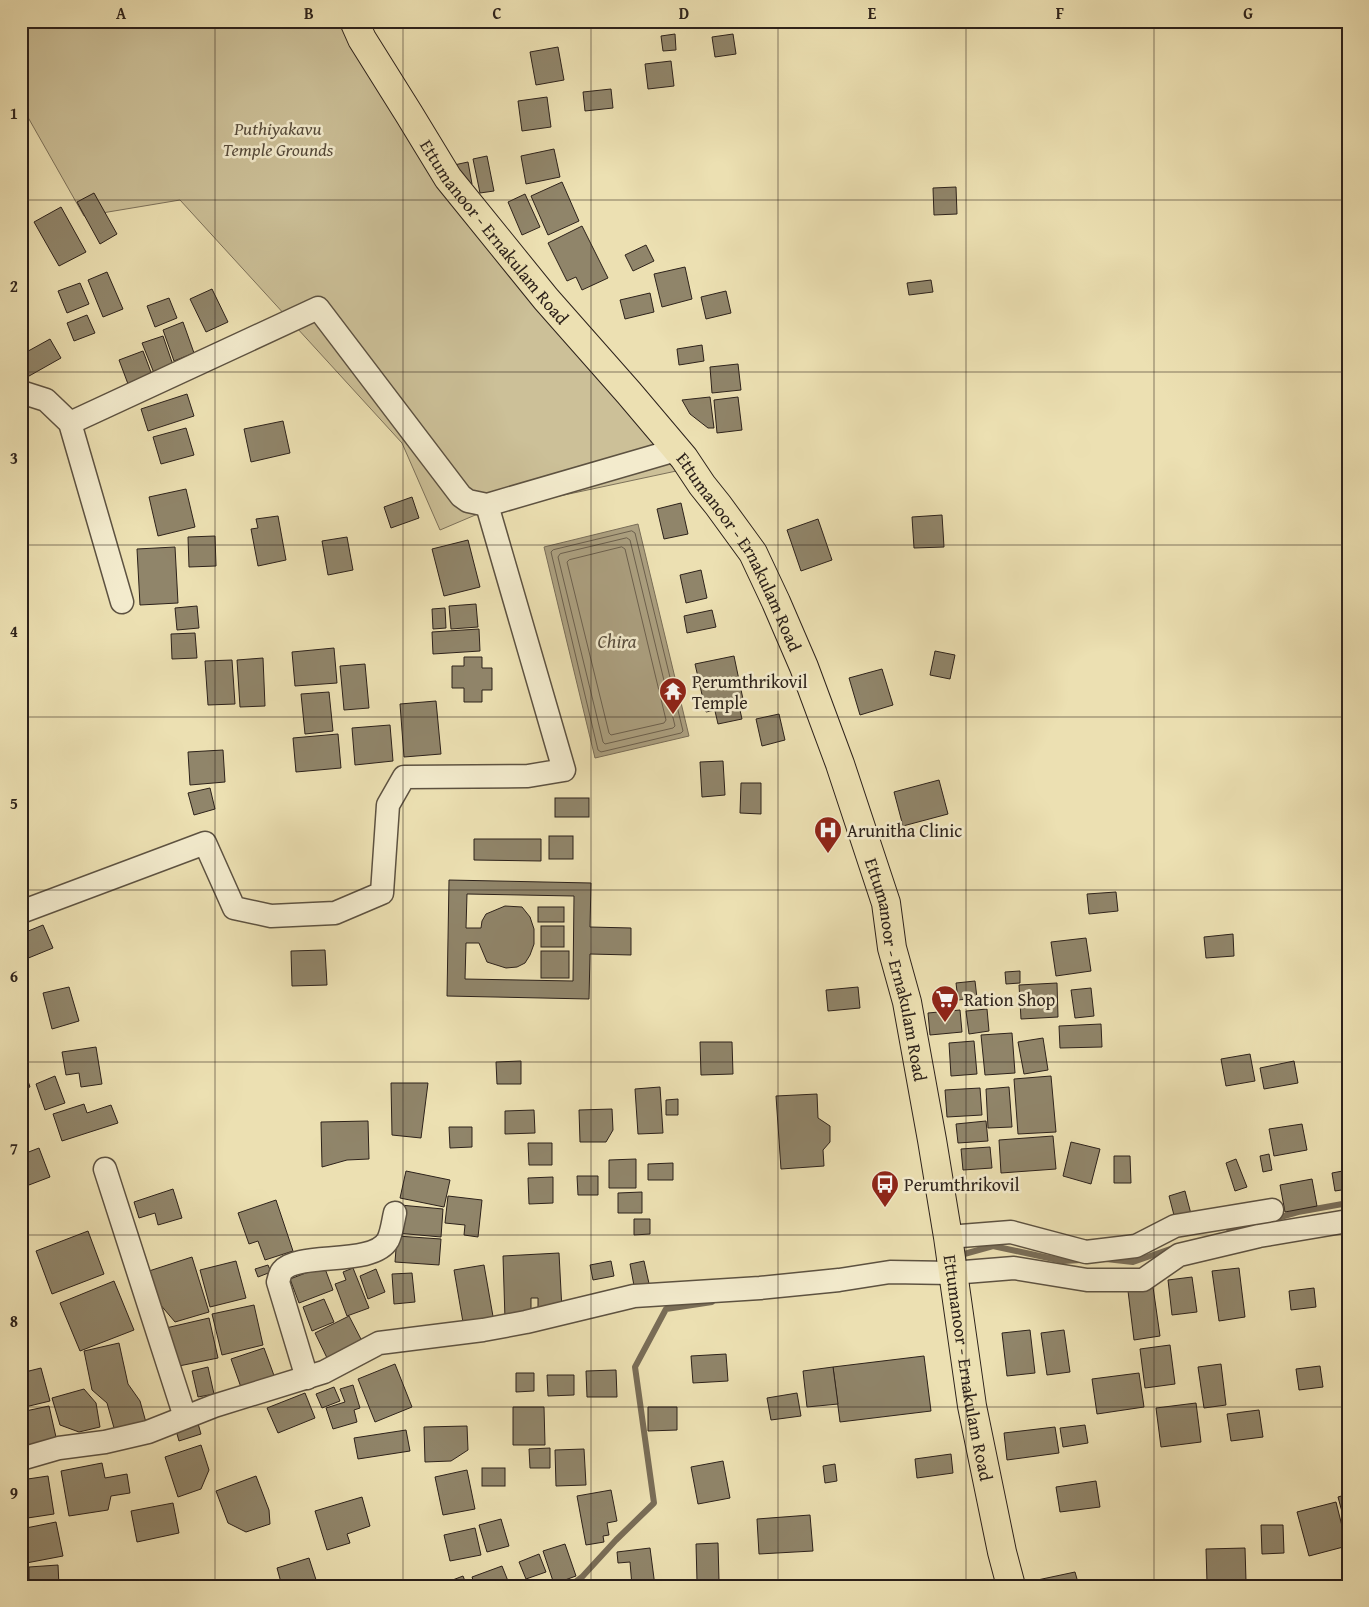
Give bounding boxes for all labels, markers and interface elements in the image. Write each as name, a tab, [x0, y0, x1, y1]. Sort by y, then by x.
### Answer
text: A	[116, 1, 127, 25]
text: B	[304, 1, 314, 25]
text: C	[492, 1, 502, 25]
text: D	[679, 1, 689, 25]
text: E	[868, 1, 877, 25]
text: F	[1056, 1, 1064, 25]
text: G	[1243, 1, 1253, 25]
text: 1	[10, 101, 18, 125]
park label: Puthiyakavu Temple Grounds	[223, 115, 334, 163]
street label: Ettumanoor - Ernakulam Road	[414, 134, 576, 330]
text: 2	[10, 274, 18, 298]
text: 3	[10, 446, 18, 470]
street label: Ettumanoor - Ernakulam Road	[671, 446, 809, 656]
text: 4	[10, 619, 18, 643]
water label: Chira	[597, 627, 637, 655]
place label: Perumthrikovil Temple	[692, 668, 808, 716]
temple icon: Perumthrikovil Temple	[658, 676, 688, 715]
text: 5	[10, 791, 18, 815]
hospital icon: Arunitha Clinic	[813, 815, 843, 854]
place label: Arunitha Clinic	[847, 817, 962, 844]
street label: Ettumanoor - Ernakulam Road	[858, 854, 935, 1084]
text: 6	[10, 964, 18, 988]
supermarket icon: Ration Shop	[930, 984, 960, 1023]
place label: Ration Shop	[964, 986, 1056, 1013]
text: 7	[10, 1136, 18, 1160]
bus stop icon: Perumthrikovil	[870, 1169, 900, 1208]
place label: Perumthrikovil	[904, 1171, 1020, 1198]
street label: Ettumanoor - Ernakulam Road	[937, 1253, 1001, 1484]
text: 8	[10, 1309, 18, 1333]
text: 9	[10, 1481, 18, 1505]

